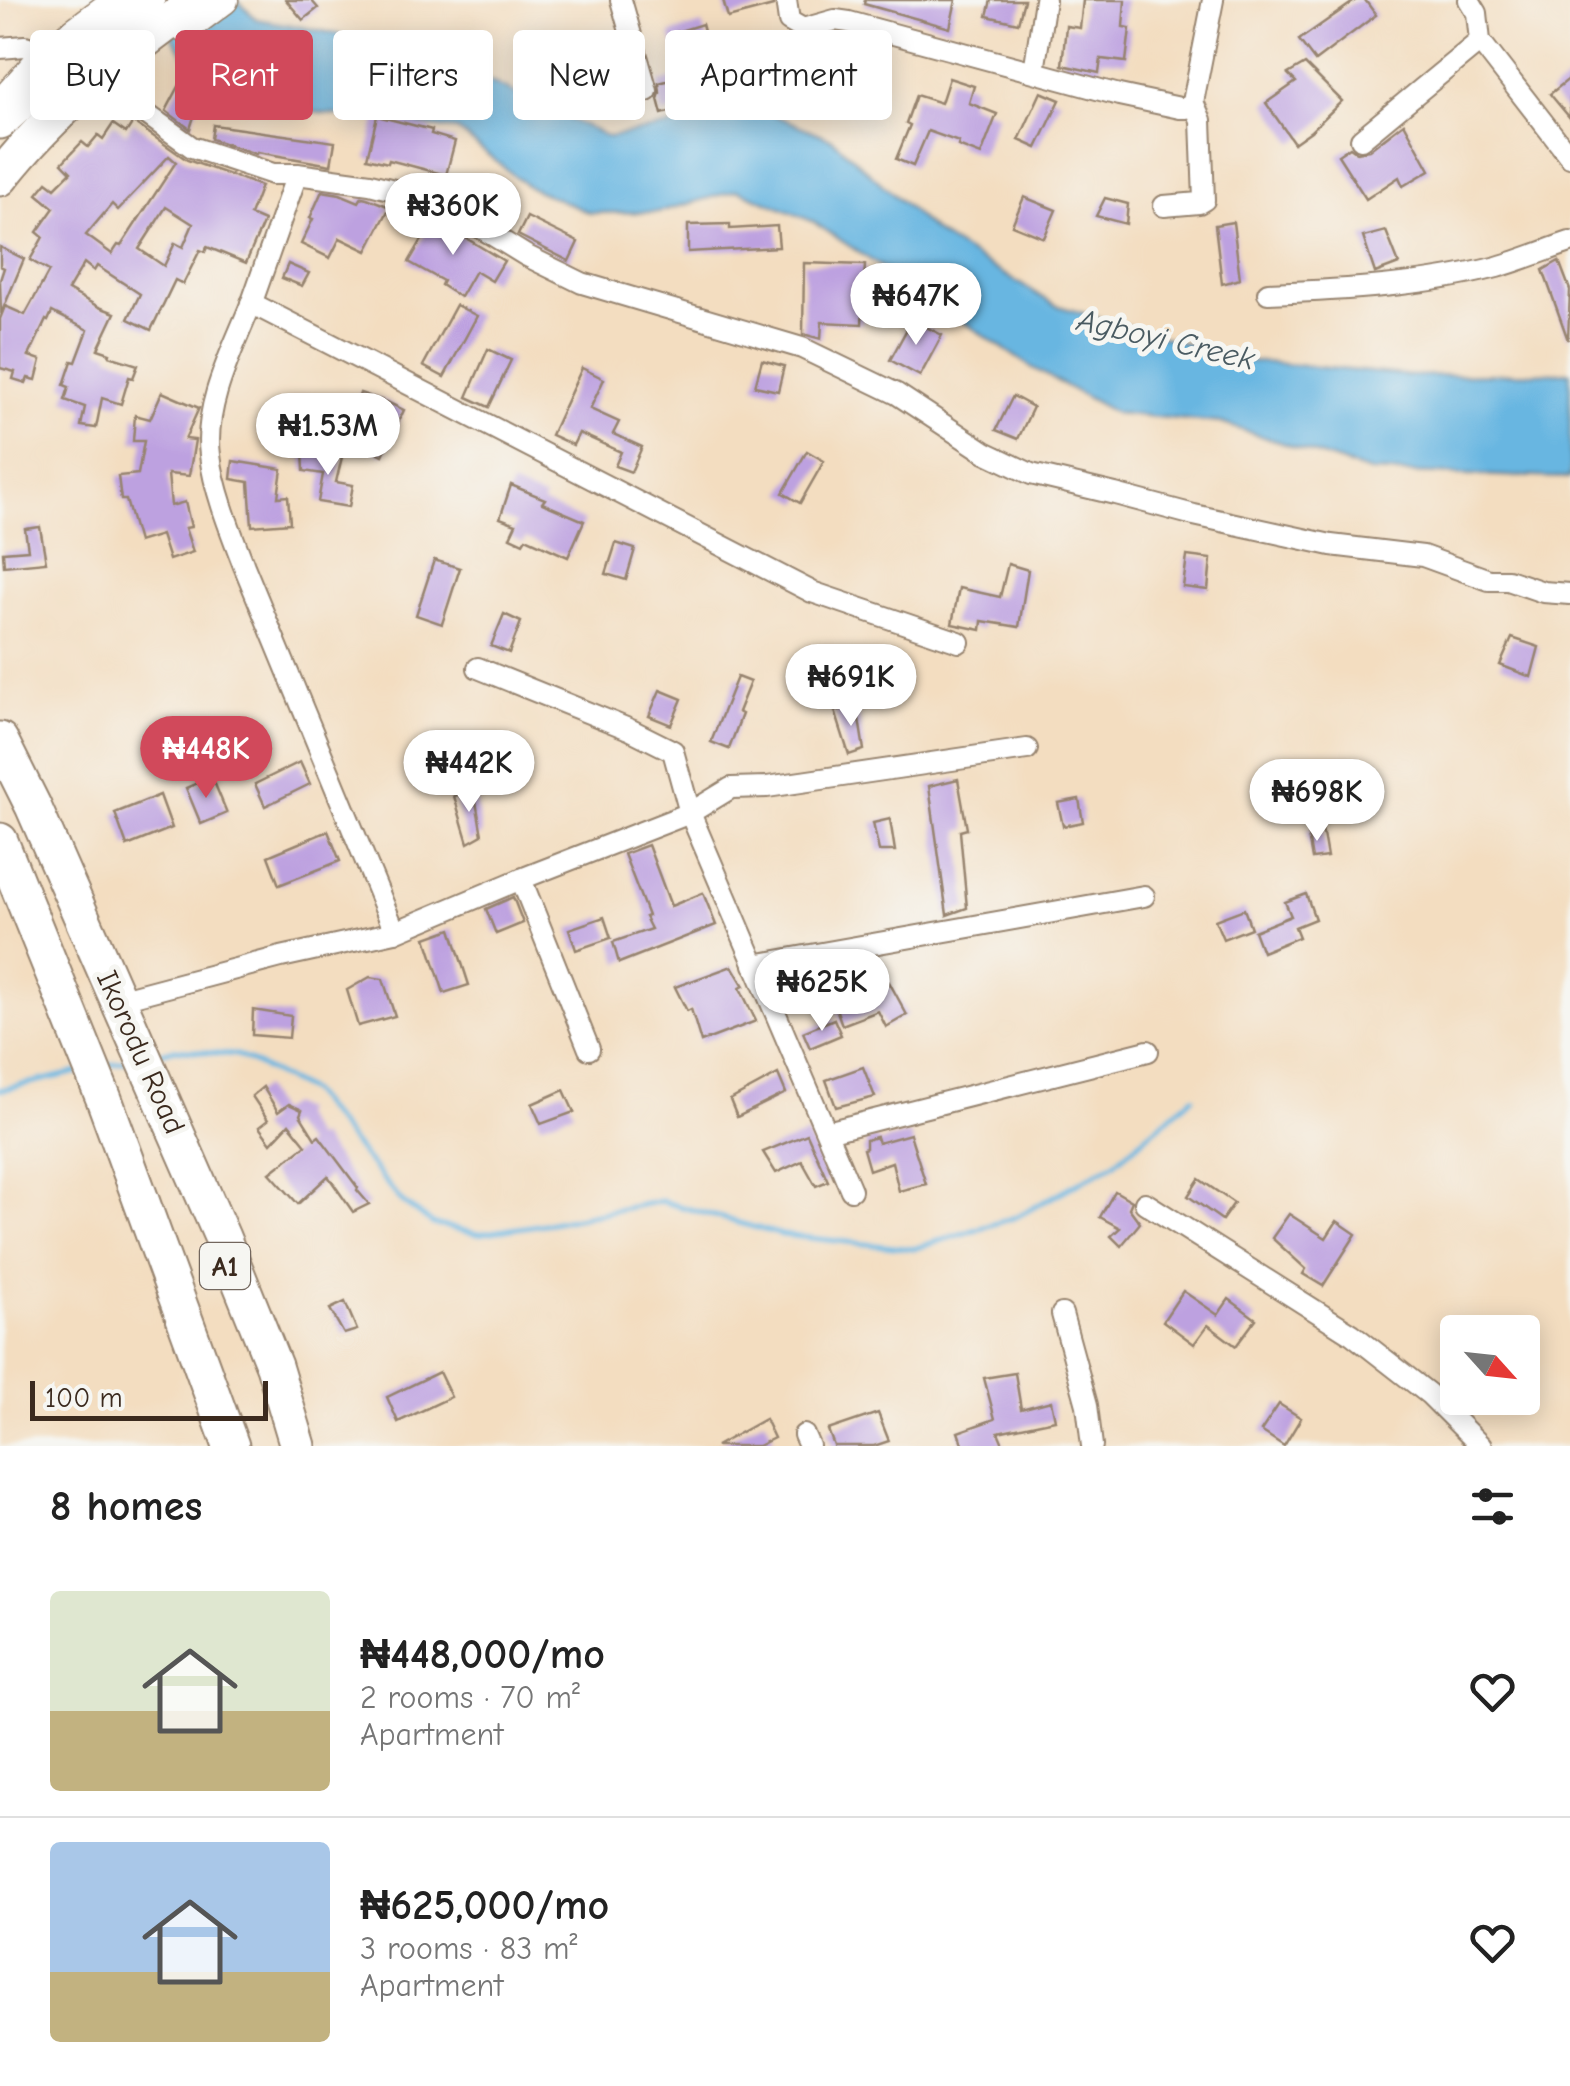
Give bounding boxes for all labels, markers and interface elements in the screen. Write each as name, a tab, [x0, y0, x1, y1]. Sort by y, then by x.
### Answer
chip: Buy	[30, 30, 155, 120]
chip: Rent	[175, 30, 313, 120]
chip: Filters	[333, 30, 493, 120]
chip: New	[513, 30, 645, 120]
chip: Apartment	[665, 30, 892, 120]
pin: ₦360K	[383, 173, 523, 258]
text: ₦360K	[407, 187, 499, 224]
pin: ₦647K	[846, 263, 986, 348]
text: ₦647K	[872, 277, 960, 314]
water label: Agboyi Creek	[1073, 301, 1259, 378]
pin: ₦1.53M	[247, 393, 409, 478]
text: ₦1.53M	[278, 407, 378, 444]
pin: ₦691K	[781, 644, 921, 729]
text: ₦691K	[807, 658, 895, 695]
pin: ₦448K	[136, 716, 276, 801]
text: ₦448K	[162, 730, 250, 767]
pin: ₦442K	[399, 730, 539, 815]
text: ₦442K	[425, 744, 513, 781]
pin: ₦698K	[1247, 759, 1387, 844]
text: ₦698K	[1272, 773, 1362, 810]
pin: ₦625K	[752, 949, 892, 1034]
text: ₦625K	[777, 963, 867, 1000]
street label: Ikorodu Road	[89, 965, 192, 1139]
road number: A1	[200, 1243, 250, 1289]
north arrow	[1440, 1315, 1540, 1415]
map controls	[1440, 1315, 1540, 1415]
scale bar	[30, 1376, 268, 1420]
text: 100 m	[45, 1382, 123, 1414]
icon: filters	[1465, 1479, 1520, 1534]
text: 8 homes	[50, 1482, 202, 1531]
text: ₦448,000/mo	[360, 1630, 605, 1679]
icon: home	[130, 1631, 250, 1751]
icon: heart	[1465, 1664, 1520, 1719]
text: 2 rooms · 70 m²	[360, 1679, 580, 1716]
text: Apartment	[360, 1716, 503, 1753]
text: ₦625,000/mo	[360, 1881, 609, 1930]
icon: home	[130, 1882, 250, 2002]
icon: heart	[1465, 1915, 1520, 1970]
text: 3 rooms · 83 m²	[360, 1930, 577, 1967]
text: Apartment	[360, 1967, 503, 2004]

